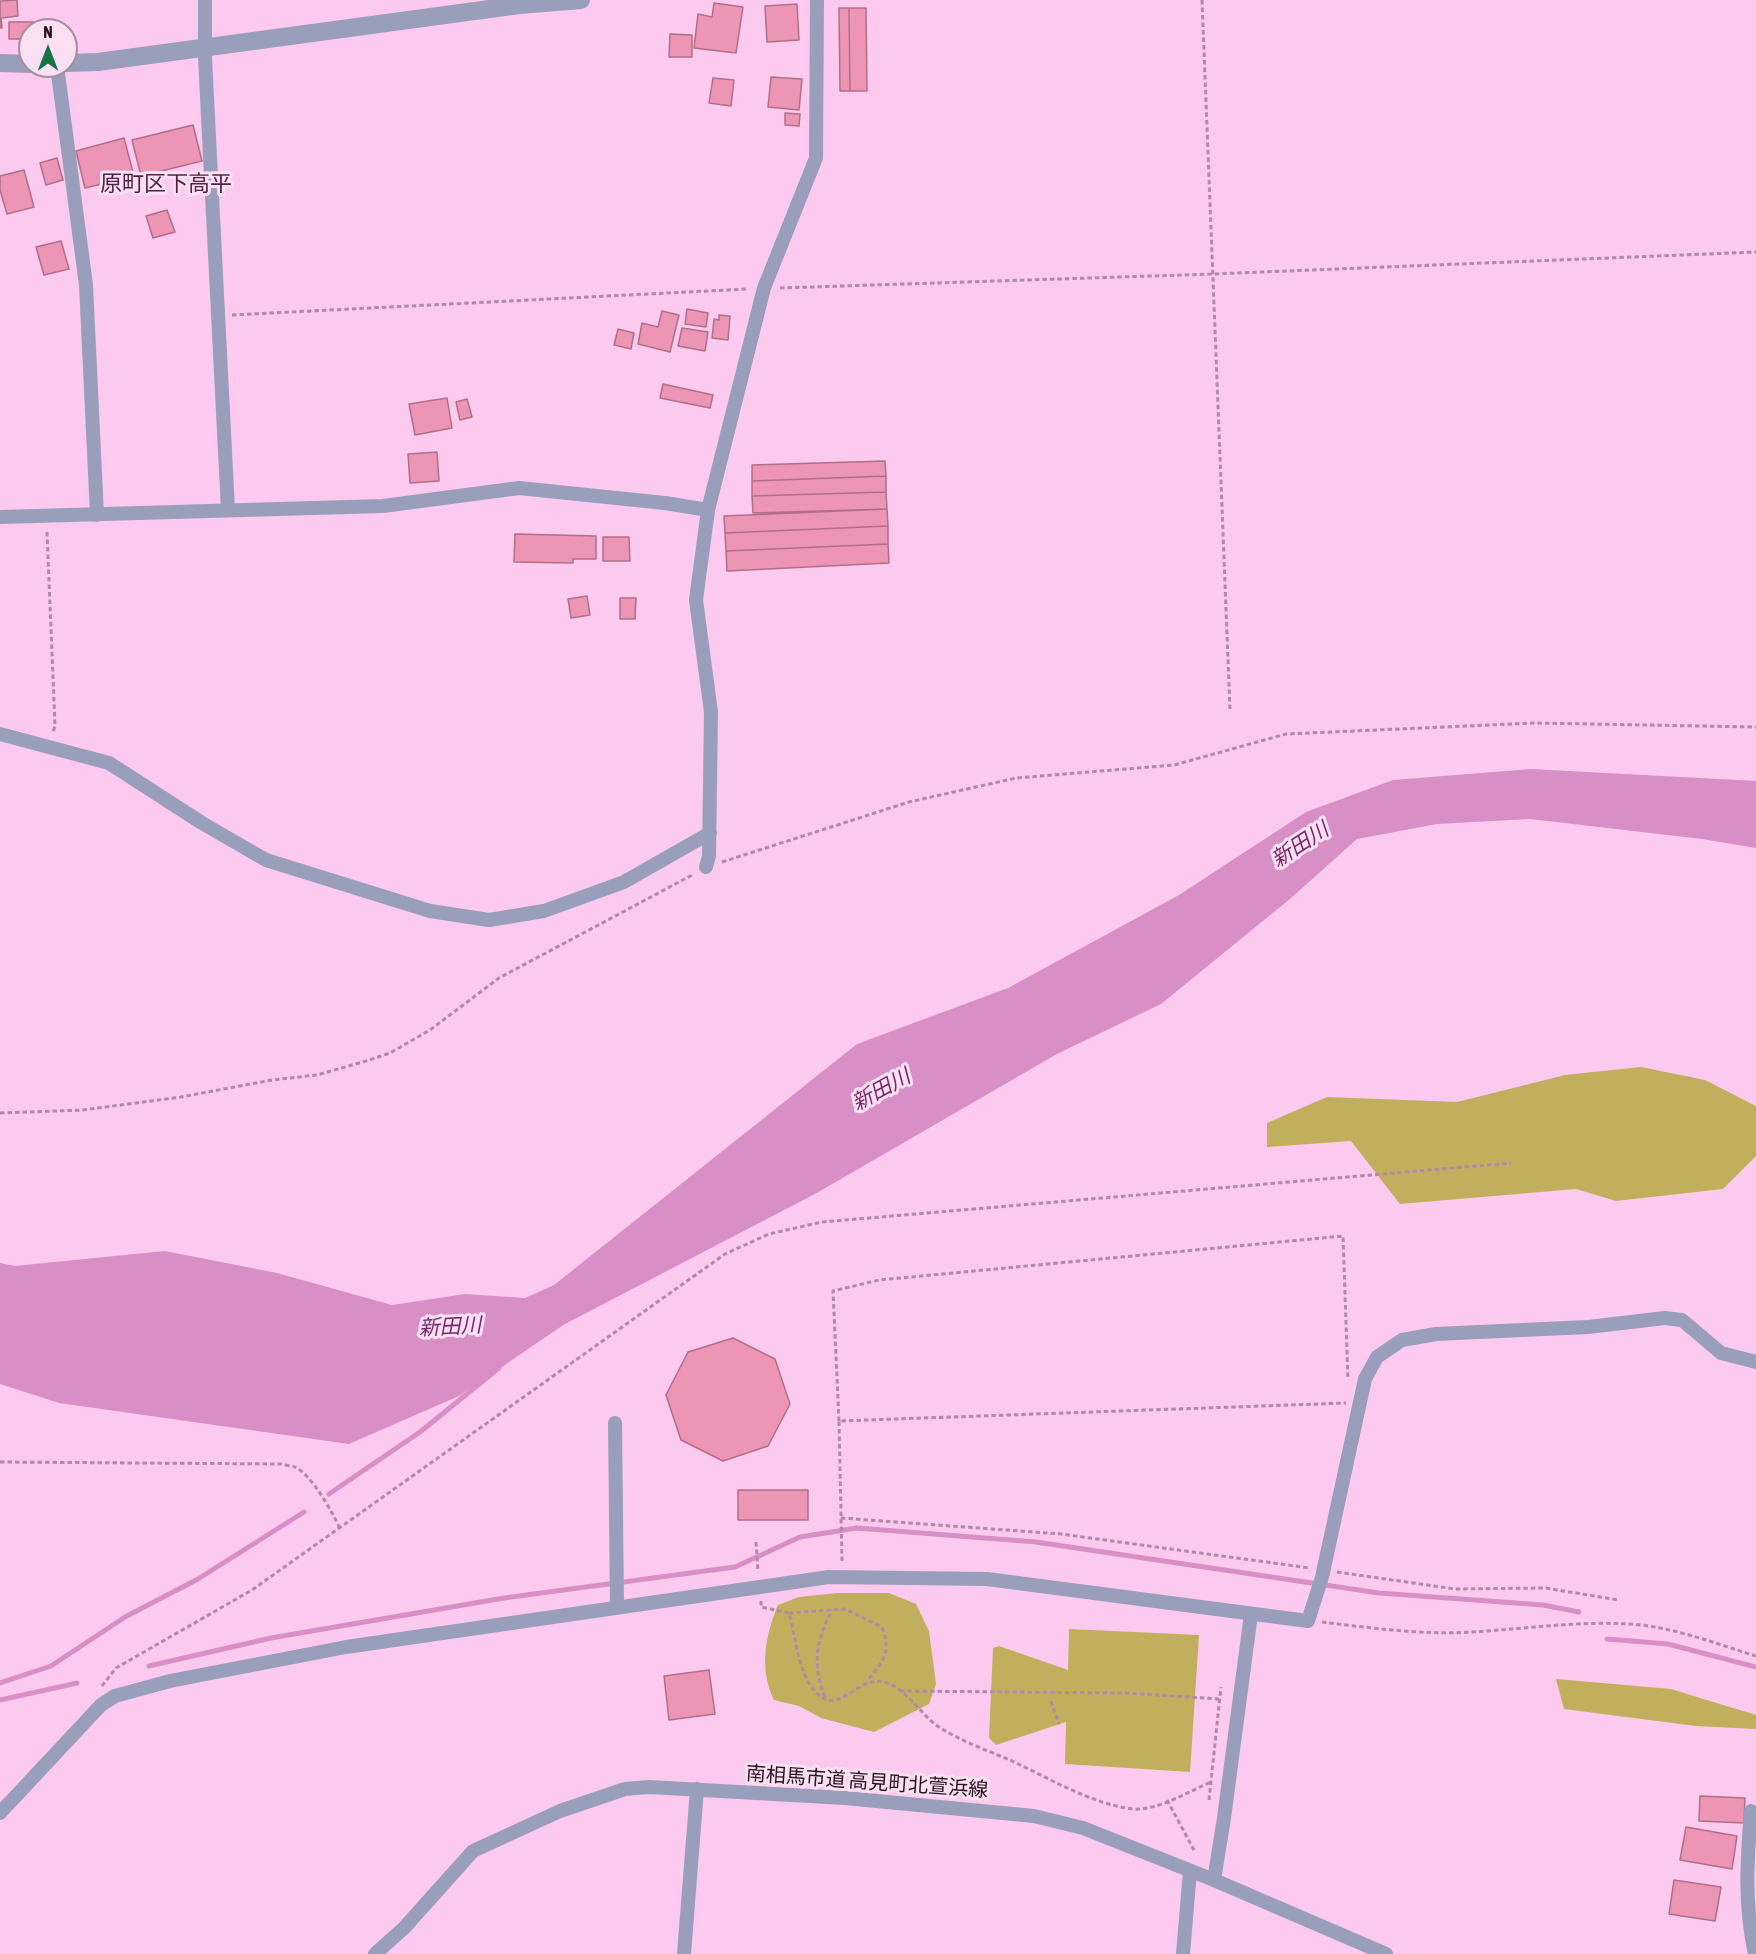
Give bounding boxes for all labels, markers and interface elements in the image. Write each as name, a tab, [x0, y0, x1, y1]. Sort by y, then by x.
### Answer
north arrow	[18, 18, 78, 78]
text: N	[43, 23, 53, 41]
district label: 原町区下高平	[100, 171, 232, 197]
water label: 新田川	[1267, 817, 1333, 873]
water label: 新田川	[847, 1064, 915, 1116]
water label: 新田川	[418, 1313, 482, 1341]
street label: 南相馬市道 高見町北萱浜線	[745, 1762, 989, 1802]

